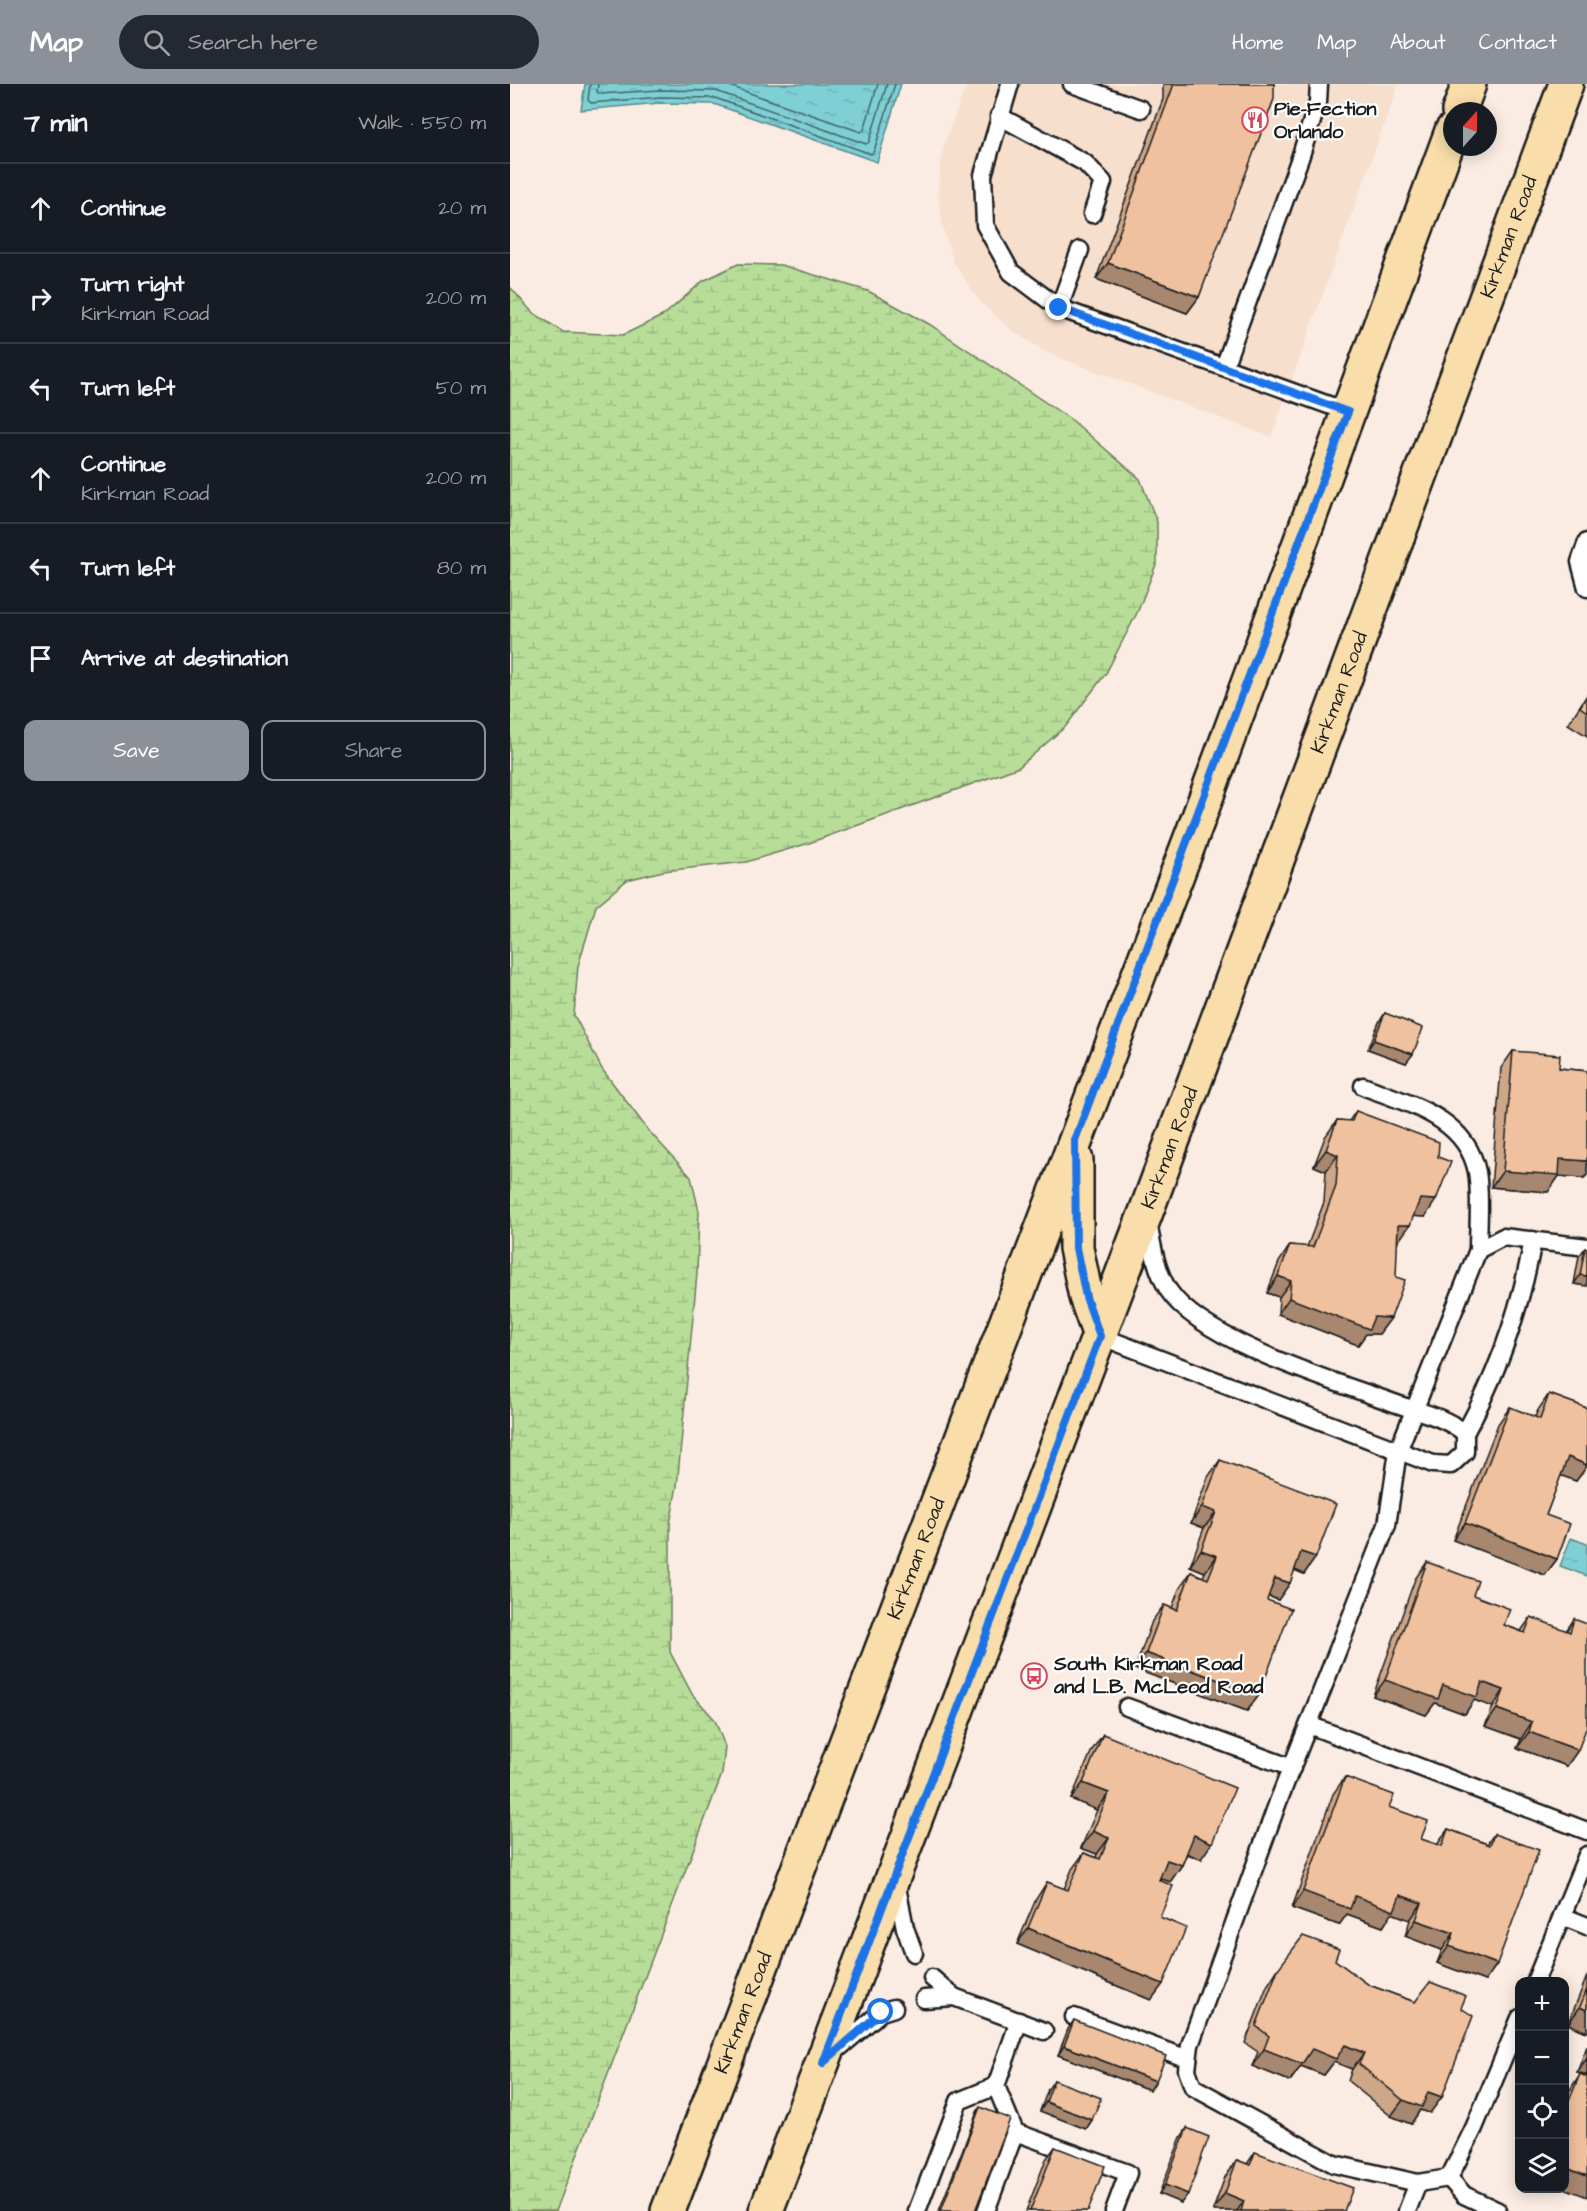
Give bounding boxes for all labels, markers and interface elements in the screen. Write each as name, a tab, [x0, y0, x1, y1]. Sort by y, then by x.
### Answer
search box	[119, 15, 539, 69]
text: Map	[30, 23, 83, 62]
icon: search	[140, 26, 173, 59]
text: Search here	[188, 27, 318, 58]
text: Home	[1232, 28, 1284, 57]
text: Map	[1317, 28, 1357, 57]
text: About	[1390, 28, 1446, 57]
text: Contact	[1479, 28, 1557, 57]
place label: Pie-Fection Orlando	[1274, 95, 1377, 146]
north arrow	[1443, 102, 1497, 156]
text: 7 min	[24, 105, 88, 141]
restaurant icon: Pie-Fection Orlando	[1240, 105, 1270, 135]
text: Walk · 550 m	[358, 109, 486, 137]
street label: Kirkman Road	[1473, 172, 1544, 302]
icon: ahead	[24, 192, 57, 225]
text: Continue	[81, 193, 166, 224]
text: 20 m	[438, 194, 486, 222]
text: Turn right	[81, 269, 184, 300]
icon: right	[24, 282, 57, 315]
text: 200 m	[426, 284, 486, 312]
route end	[1045, 294, 1071, 320]
text: Kirkman Road	[81, 300, 209, 328]
icon: left	[24, 372, 57, 405]
text: Turn left	[81, 373, 175, 404]
text: 50 m	[436, 374, 486, 402]
text: Continue	[81, 449, 166, 480]
icon: ahead	[24, 462, 57, 495]
text: 200 m	[426, 464, 486, 492]
text: Kirkman Road	[81, 480, 209, 508]
icon: left	[24, 552, 57, 585]
text: Turn left	[81, 553, 175, 584]
text: 80 m	[437, 554, 486, 582]
street label: Kirkman Road	[1304, 628, 1375, 758]
icon: arrive	[24, 642, 57, 675]
text: Arrive at destination	[81, 643, 288, 674]
button: Save	[24, 720, 249, 781]
button: Share	[261, 720, 486, 781]
street label: Kirkman Road	[1134, 1083, 1205, 1213]
street label: Kirkman Road	[881, 1494, 952, 1624]
place label: South Kirkman Road and L.B. McLeod Road	[1053, 1650, 1264, 1701]
bus stop icon: South Kirkman Road and L.B. McLeod Road	[1019, 1661, 1049, 1691]
street label: Kirkman Road	[708, 1948, 779, 2078]
map controls	[1515, 1977, 1569, 2193]
button: +	[1515, 1977, 1569, 2031]
route start	[867, 1998, 893, 2024]
button: −	[1515, 2031, 1569, 2085]
button: locate	[1515, 2085, 1569, 2139]
button: layers	[1515, 2139, 1569, 2193]

